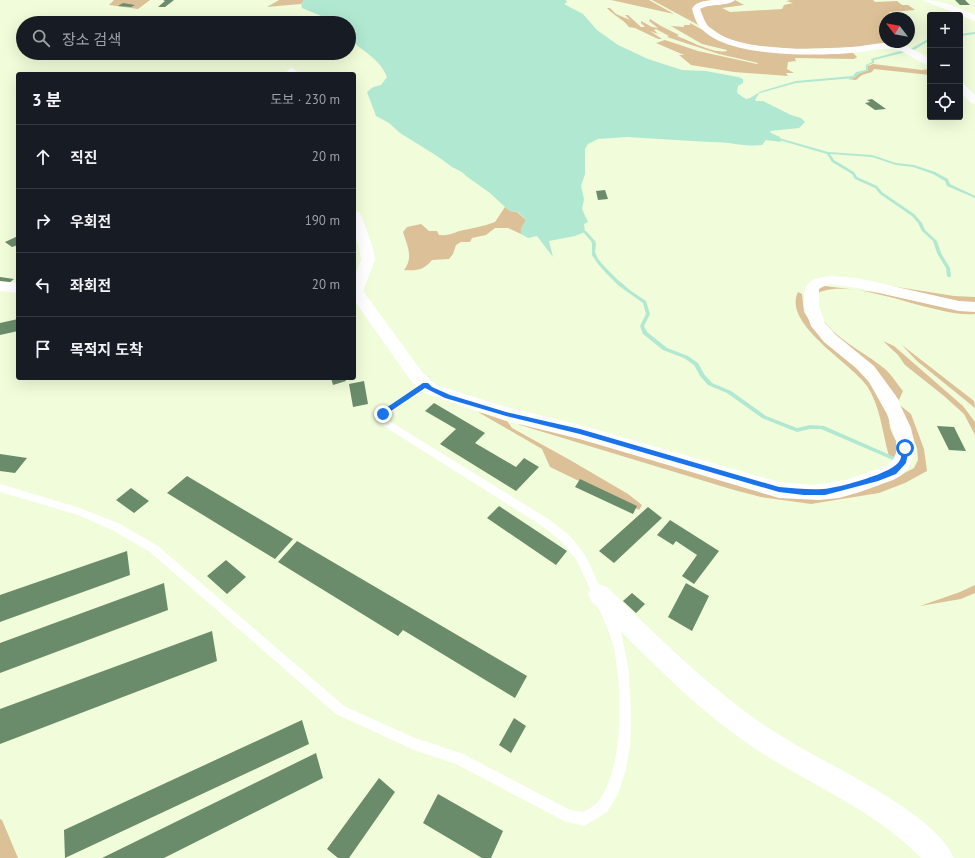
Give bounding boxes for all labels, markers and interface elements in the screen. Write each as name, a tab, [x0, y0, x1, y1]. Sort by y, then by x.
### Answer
north arrow	[879, 12, 915, 48]
map controls	[927, 12, 963, 120]
button: +	[927, 12, 963, 48]
search box	[16, 16, 356, 60]
icon: search	[30, 27, 52, 49]
text: 장소 검색	[62, 30, 121, 49]
button: −	[927, 48, 963, 84]
button: locate	[927, 84, 963, 120]
text: 3 분	[32, 89, 62, 111]
text: 도보 · 230 m	[270, 91, 340, 108]
icon: ahead	[32, 146, 54, 168]
text: 직진	[70, 148, 98, 167]
text: 20 m	[312, 148, 340, 165]
icon: right	[32, 210, 54, 232]
text: 우회전	[70, 212, 111, 231]
text: 190 m	[305, 212, 340, 229]
icon: left	[32, 274, 54, 296]
text: 좌회전	[70, 276, 111, 295]
text: 20 m	[312, 276, 340, 293]
icon: arrive	[32, 338, 54, 360]
text: 목적지 도착	[70, 340, 143, 359]
route end	[374, 405, 392, 423]
route start	[896, 439, 914, 457]

